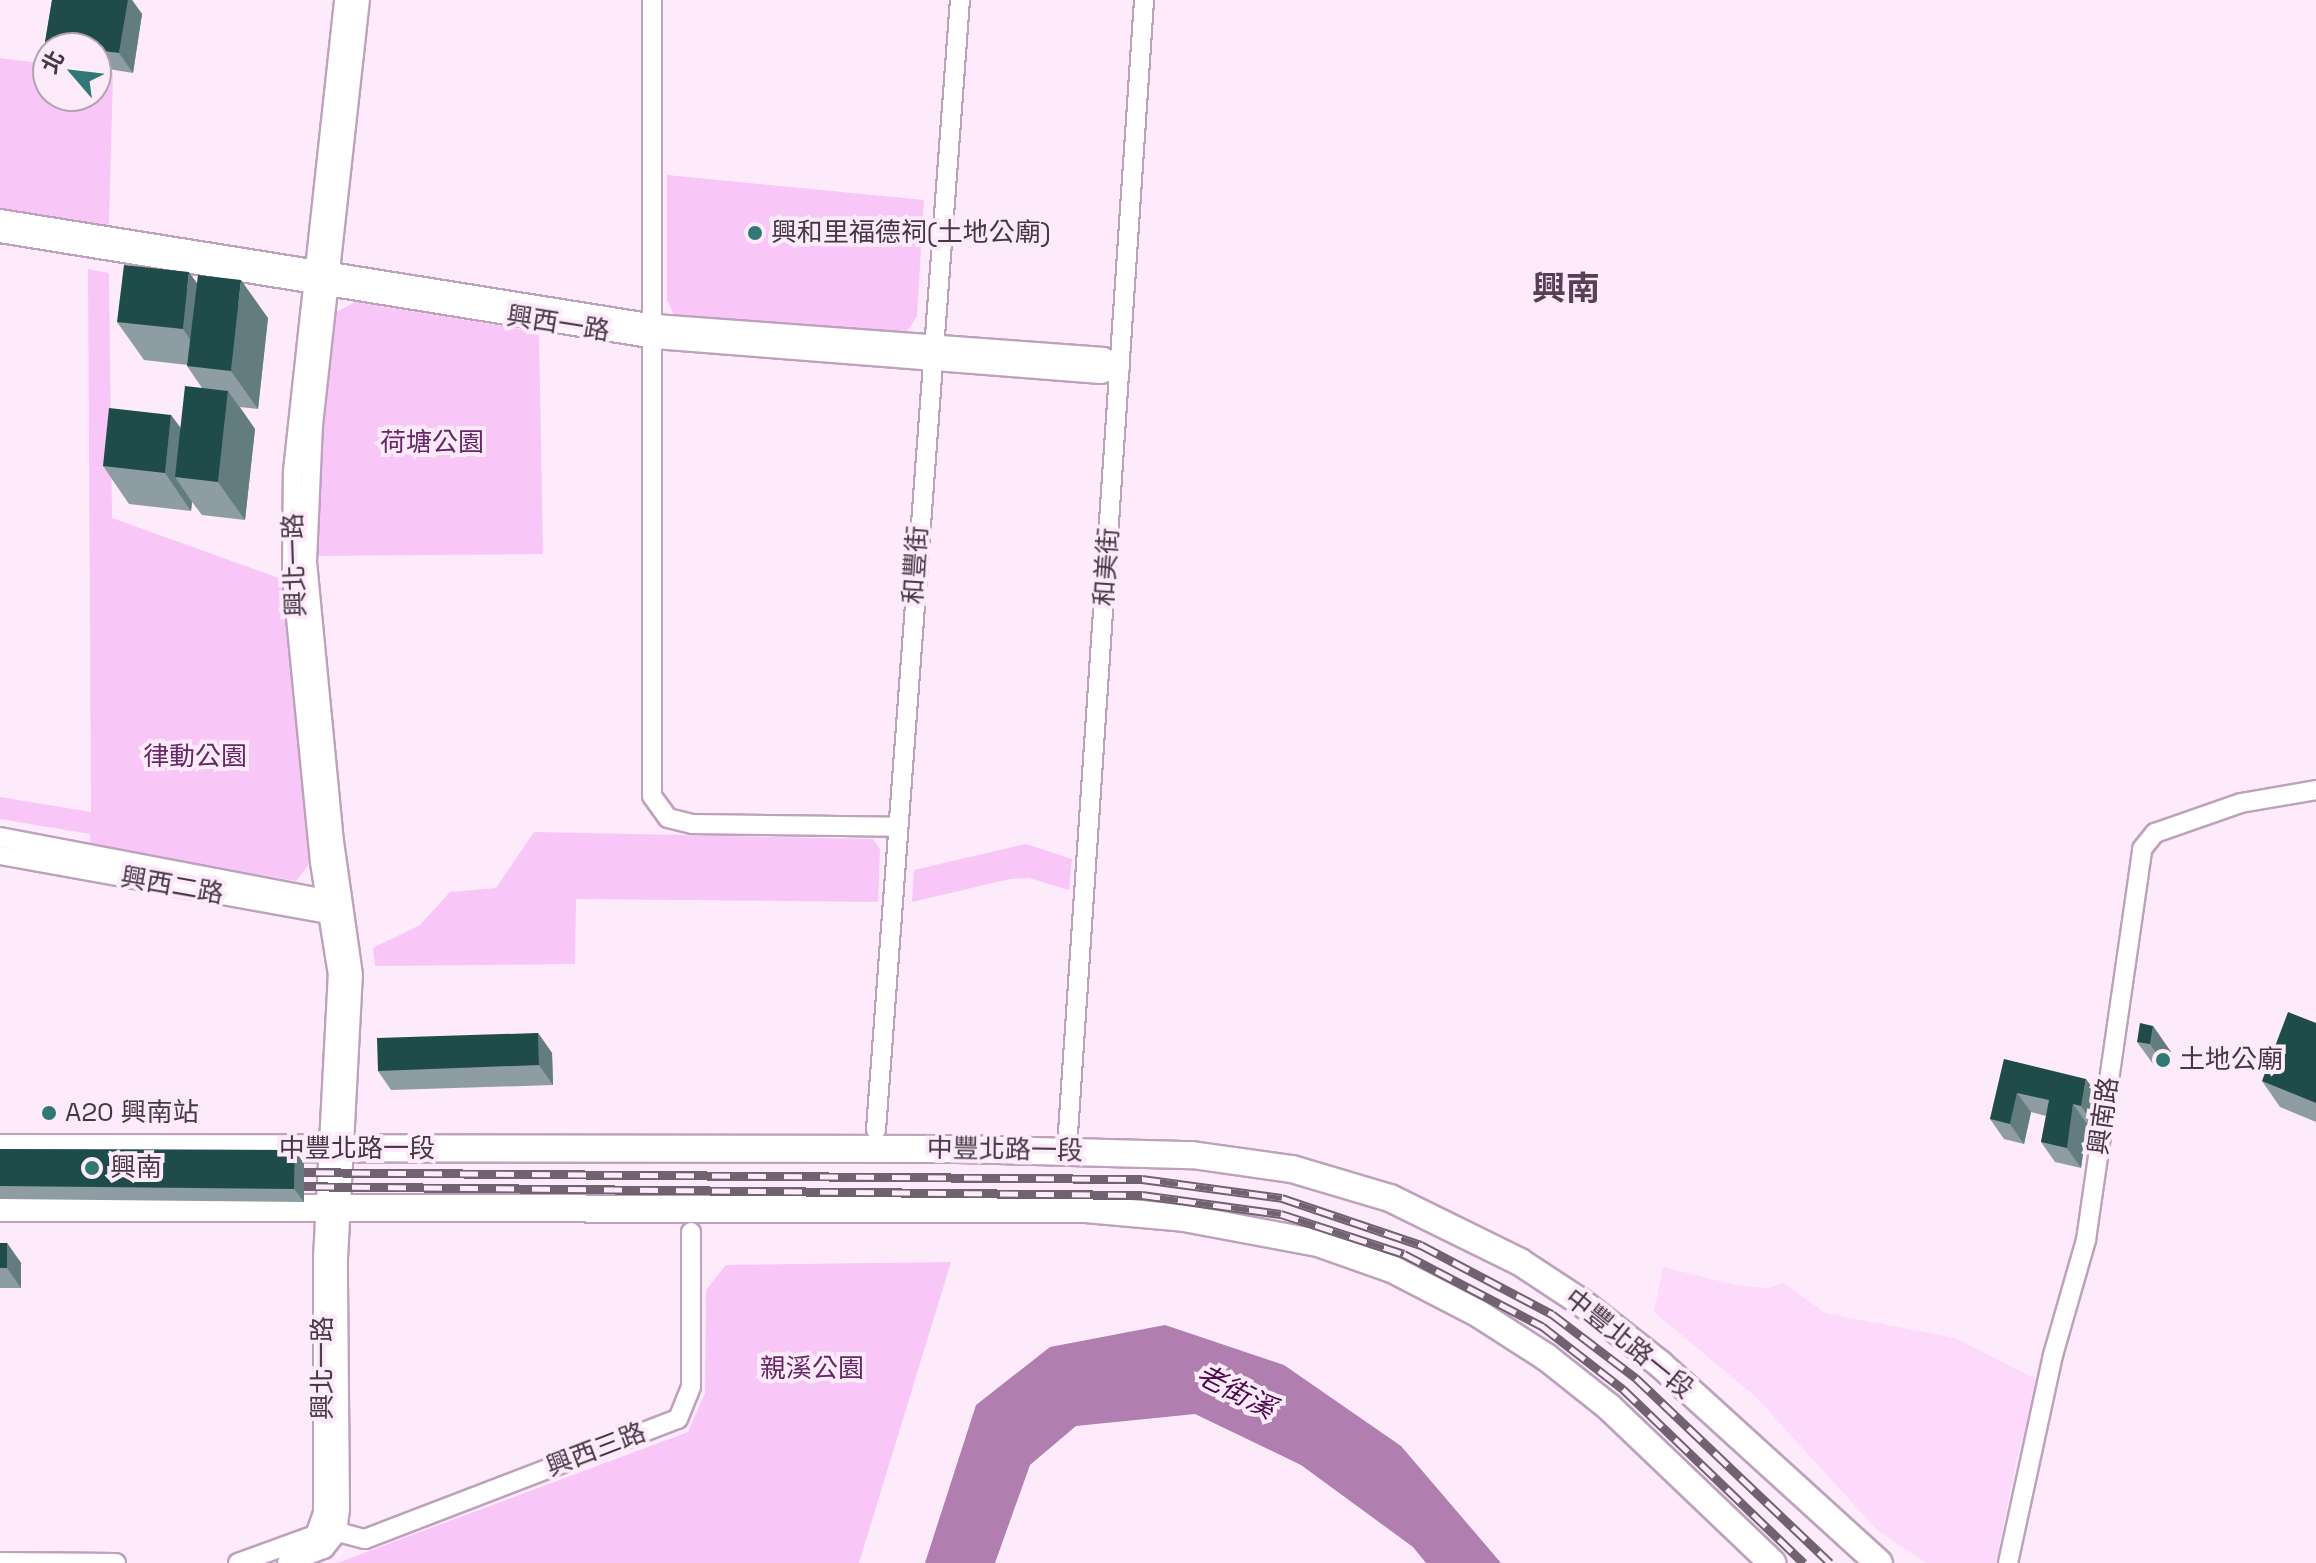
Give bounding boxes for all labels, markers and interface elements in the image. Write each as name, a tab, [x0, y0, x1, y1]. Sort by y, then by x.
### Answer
north arrow	[32, 32, 112, 112]
text: 北	[35, 45, 70, 78]
place label: 興和里福德祠(土地公廟)	[771, 217, 1051, 249]
marker: 興和里福德祠(土地公廟)	[746, 224, 764, 242]
district label: 興南	[1532, 269, 1600, 309]
street label: 興西一路	[504, 300, 612, 348]
park label: 荷塘公園	[380, 427, 484, 459]
street label: 興北一路	[278, 512, 312, 618]
street label: 和豐街	[898, 525, 934, 605]
street label: 和美街	[1089, 527, 1125, 607]
park label: 律動公園	[143, 741, 247, 773]
street label: 興西二路	[118, 862, 226, 910]
place label: 土地公廟	[2179, 1044, 2283, 1076]
marker: 土地公廟	[2154, 1051, 2172, 1069]
street label: 興南路	[2083, 1075, 2125, 1157]
place label: A20 興南站	[65, 1097, 198, 1129]
marker: A20 興南站	[40, 1104, 58, 1122]
street label: 中豐北路一段	[279, 1133, 435, 1165]
street label: 中豐北路一段	[927, 1133, 1083, 1167]
place label: 興南	[110, 1152, 162, 1184]
marker: 興南	[81, 1157, 103, 1179]
street label: 中豐北路一段	[1559, 1283, 1699, 1405]
street label: 興北一路	[307, 1316, 339, 1420]
park label: 親溪公園	[760, 1353, 864, 1385]
water label: 老街溪	[1191, 1357, 1281, 1425]
street label: 興西三路	[542, 1417, 650, 1483]

